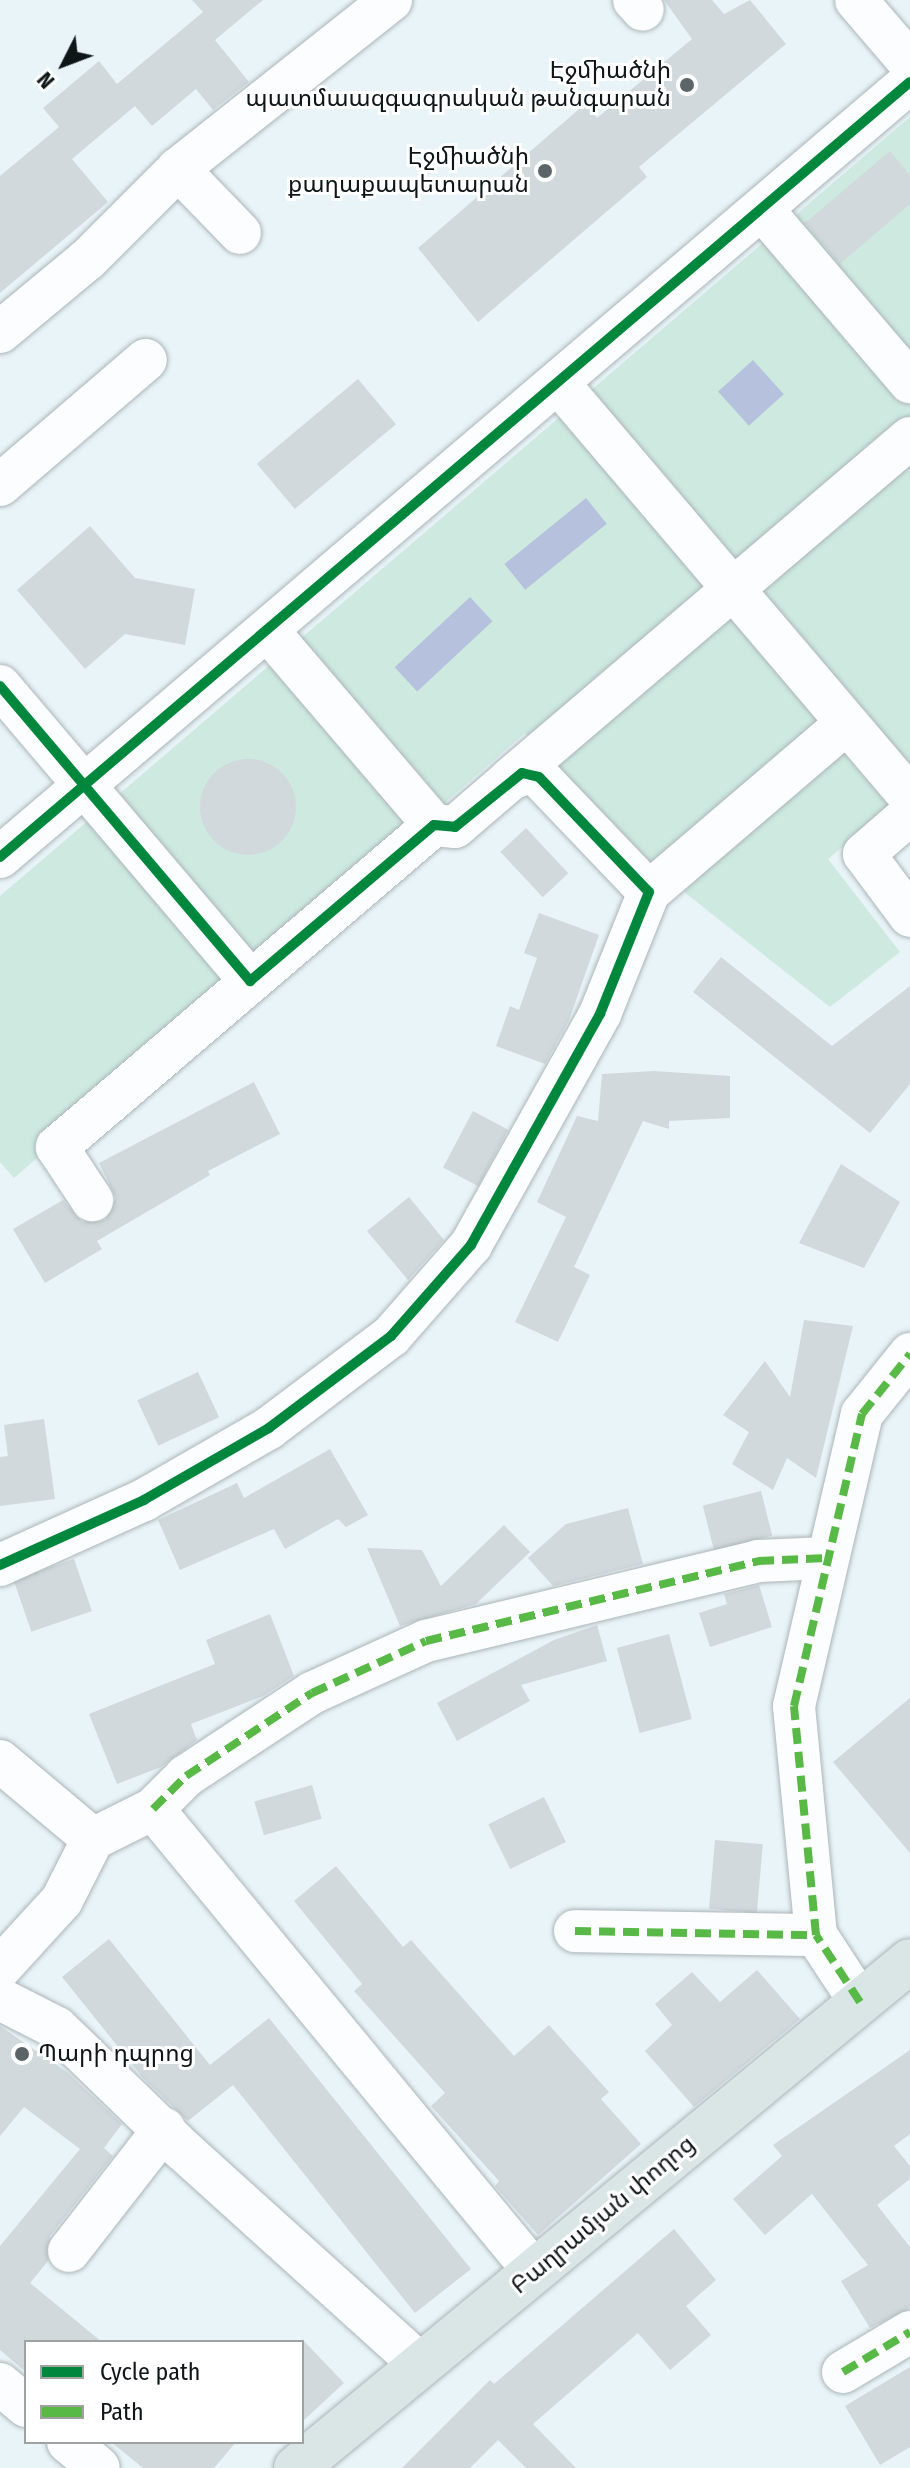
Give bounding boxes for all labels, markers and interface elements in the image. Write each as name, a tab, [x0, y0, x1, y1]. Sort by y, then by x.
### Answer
north arrow	[24, 24, 104, 104]
place label: Էջմիածնի պատմաազգագրական թանգարան	[246, 57, 671, 113]
text: N	[31, 66, 60, 94]
marker: Էջմիածնի պատմաազգագրական թանգարան	[678, 76, 696, 94]
place label: Էջմիածնի քաղաքապետարան	[288, 143, 529, 199]
marker: Էջմիածնի քաղաքապետարան	[536, 162, 554, 180]
place label: Պարի դպրոց	[38, 2040, 194, 2068]
marker: Պարի դպրոց	[13, 2045, 31, 2063]
street label: Բաղրամյան փողոց	[505, 2130, 701, 2300]
legend	[24, 2340, 304, 2444]
text: Cycle path	[100, 2358, 200, 2386]
text: Path	[100, 2398, 144, 2426]

